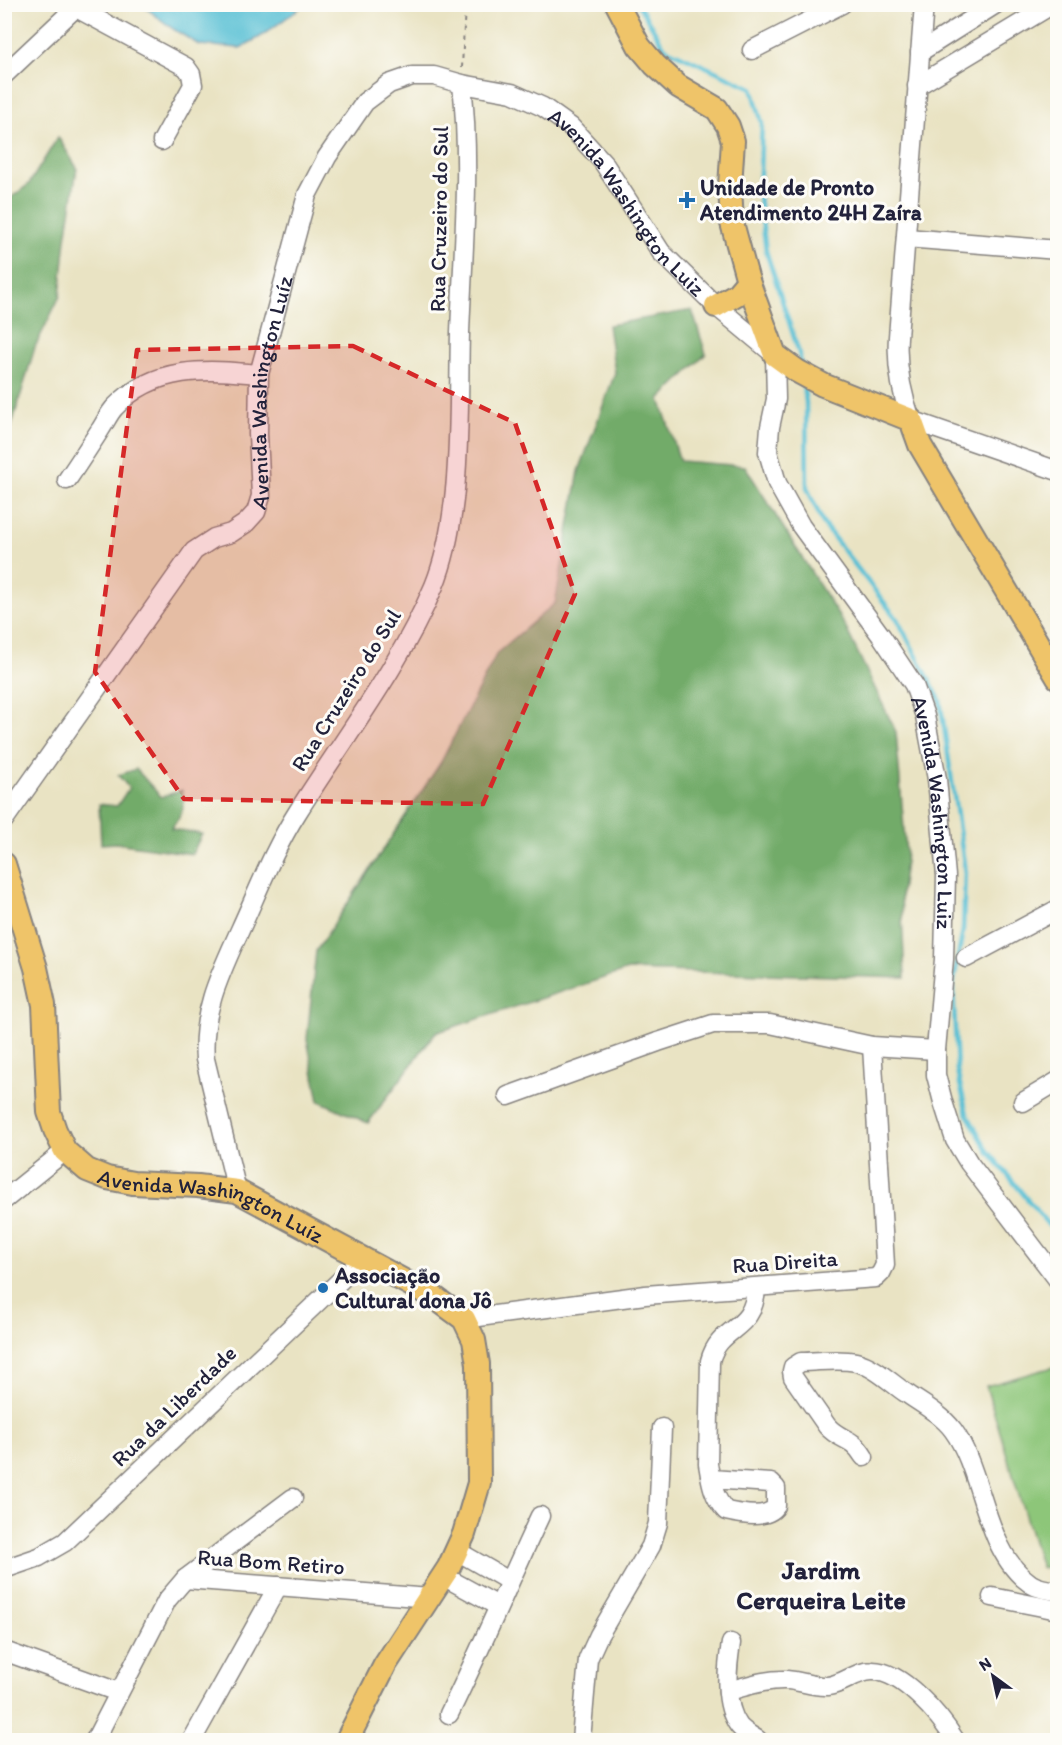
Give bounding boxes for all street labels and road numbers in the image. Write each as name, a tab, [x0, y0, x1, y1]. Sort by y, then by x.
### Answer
street label: Avenida Washington Luiz	[543, 102, 711, 302]
street label: Rua Cruzeiro do Sul	[424, 126, 454, 312]
street label: Avenida Washington Luíz	[244, 273, 298, 512]
street label: Rua Cruzeiro do Sul	[285, 604, 407, 776]
street label: Avenida Washington Luiz	[905, 692, 960, 930]
street label: Avenida Washington Luíz	[94, 1162, 328, 1249]
street label: Rua Direita	[732, 1245, 839, 1279]
street label: Rua da Liberdade	[106, 1340, 242, 1472]
street label: Rua Bom Retiro	[196, 1543, 346, 1581]

